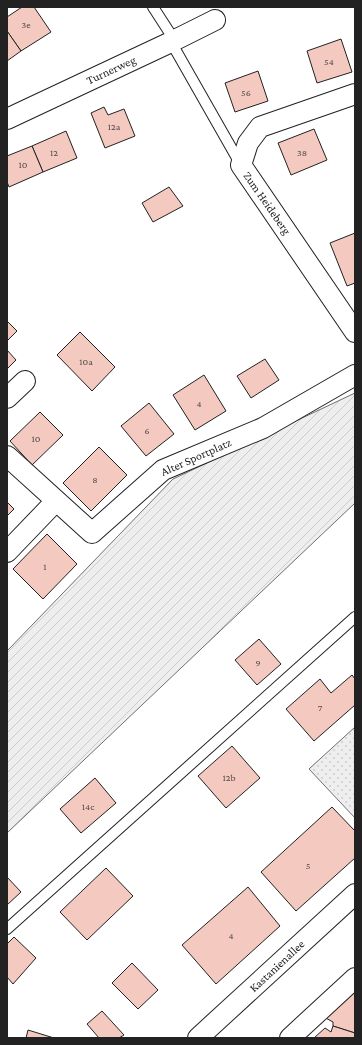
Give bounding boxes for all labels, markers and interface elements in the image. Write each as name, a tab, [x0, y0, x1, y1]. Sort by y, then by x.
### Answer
house number: 3e	[21, 19, 31, 30]
street label: Turnerweg	[84, 52, 138, 88]
house number: 54	[324, 56, 334, 67]
house number: 56	[241, 87, 251, 98]
house number: 12a	[108, 121, 121, 132]
house number: 12	[50, 147, 58, 158]
house number: 38	[297, 147, 307, 158]
house number: 10	[19, 159, 28, 170]
street label: Zum Heideberg	[240, 169, 294, 237]
house number: 10a	[79, 356, 93, 367]
house number: 4	[196, 398, 202, 409]
house number: 6	[144, 425, 150, 436]
house number: 10	[32, 433, 41, 444]
street label: Alter Sportplatz	[159, 435, 233, 479]
house number: 8	[92, 474, 98, 485]
house number: 1	[43, 561, 47, 572]
house number: 9	[255, 657, 261, 668]
house number: 7	[318, 702, 323, 713]
house number: 12b	[222, 772, 236, 783]
house number: 14c	[82, 801, 95, 812]
house number: 5	[306, 860, 311, 871]
house number: 4	[228, 930, 234, 941]
street label: Kastanienallee	[247, 937, 307, 995]

